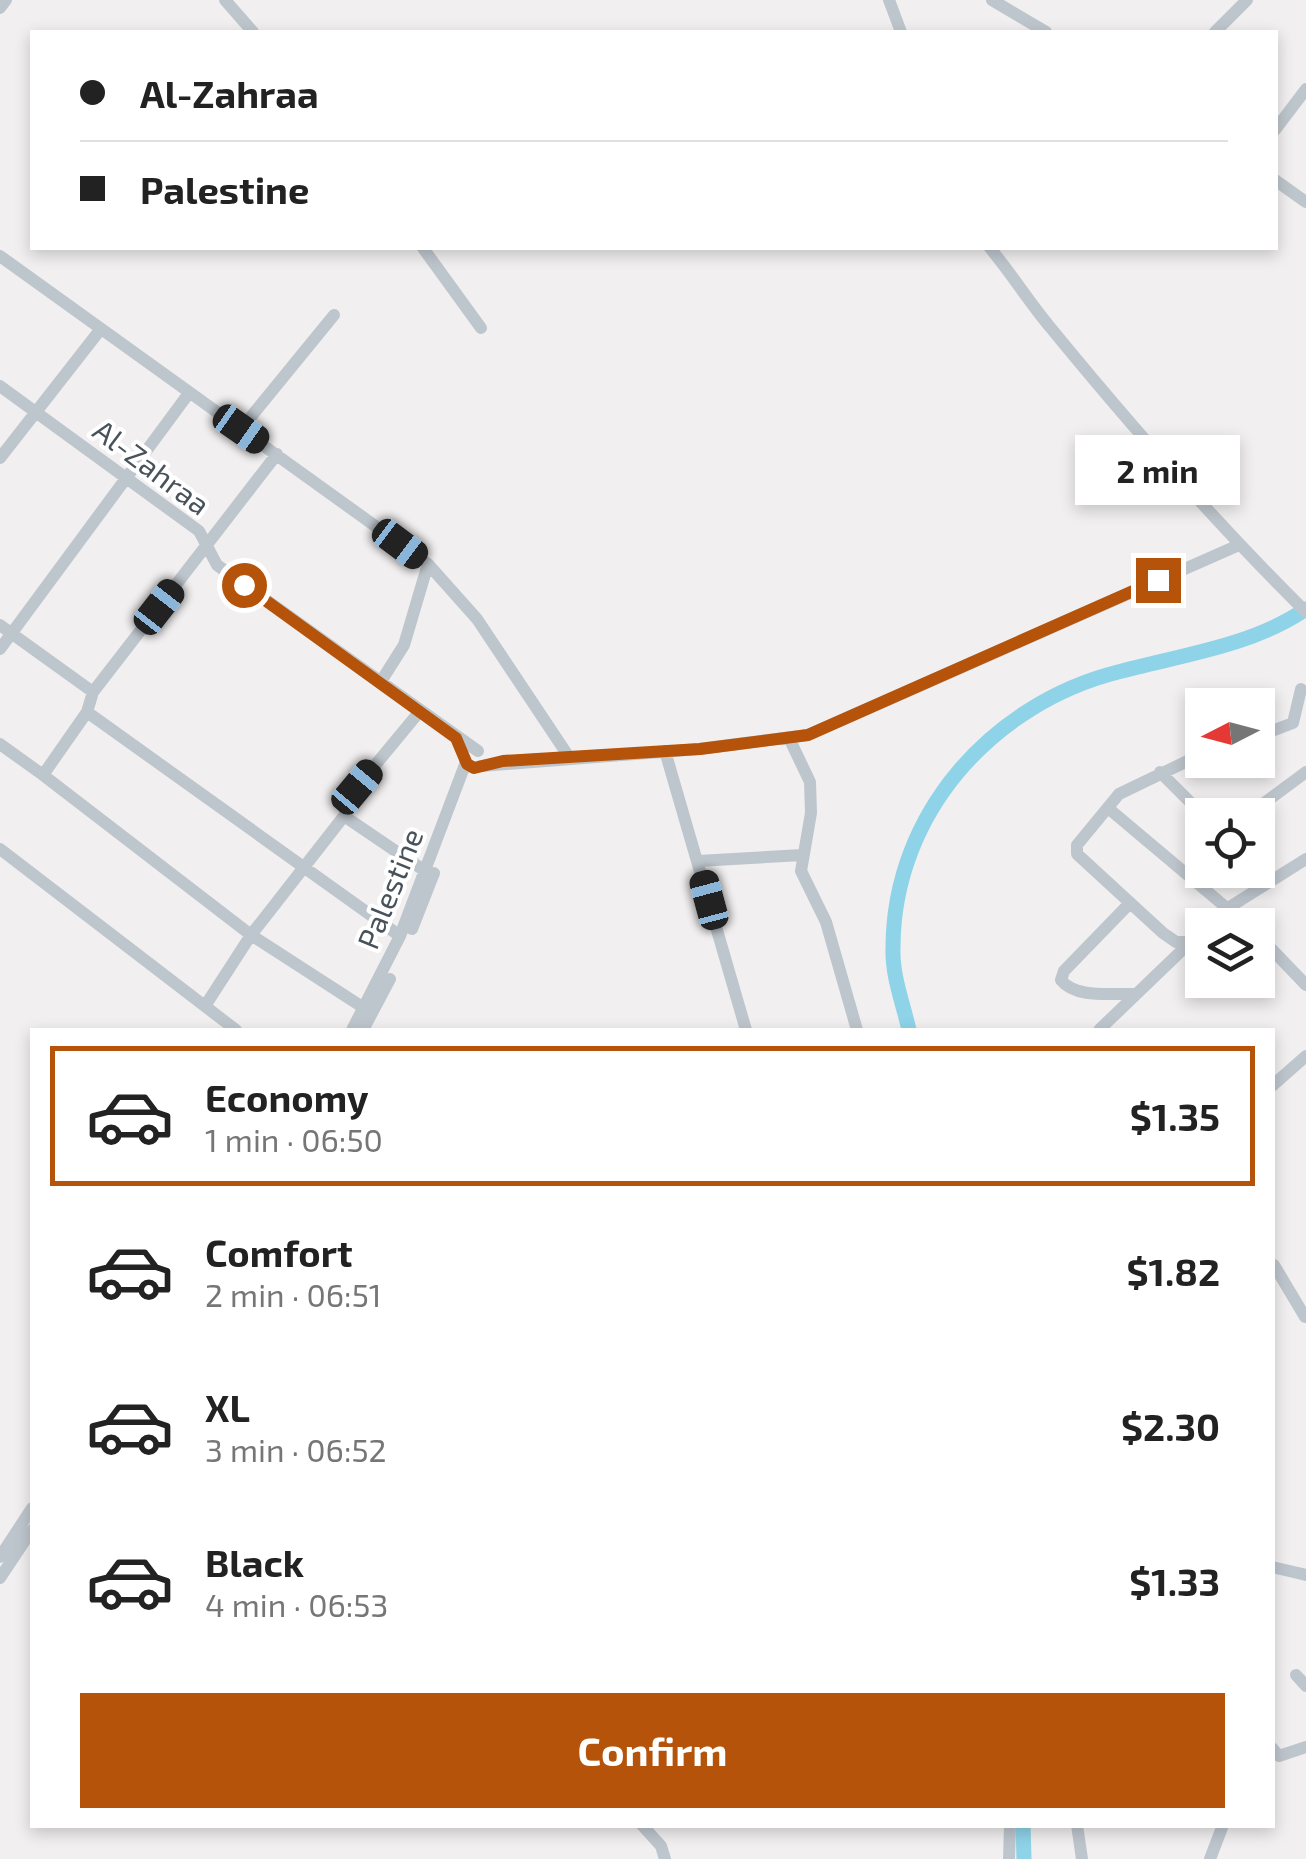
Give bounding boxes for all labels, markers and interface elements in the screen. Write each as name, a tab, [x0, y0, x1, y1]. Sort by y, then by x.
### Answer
text: Al-Zahraa	[140, 70, 319, 116]
text: Palestine	[140, 166, 309, 212]
car	[208, 400, 274, 458]
street label: Al-Zahraa	[87, 411, 217, 522]
callout: 2 min	[1076, 435, 1240, 505]
text: 2 min	[1117, 451, 1198, 489]
car	[367, 514, 433, 574]
route end	[1136, 558, 1181, 603]
route start	[222, 563, 267, 608]
car	[129, 574, 189, 640]
north arrow	[1185, 688, 1275, 778]
map controls	[1185, 688, 1275, 998]
car	[326, 754, 388, 820]
button: locate	[1185, 798, 1275, 888]
street label: Palestine	[349, 823, 430, 954]
car	[687, 867, 731, 933]
button: layers	[1185, 908, 1275, 998]
icon: car	[85, 1071, 175, 1161]
text: Economy	[205, 1074, 369, 1120]
text: $1.35	[1130, 1093, 1220, 1139]
text: 1 min · 06:50	[205, 1120, 383, 1158]
icon: car	[85, 1226, 175, 1316]
text: Comfort	[205, 1229, 353, 1275]
text: $1.82	[1127, 1248, 1220, 1294]
text: 2 min · 06:51	[205, 1275, 382, 1313]
icon: car	[85, 1381, 175, 1471]
text: XL	[205, 1384, 250, 1430]
text: $2.30	[1121, 1403, 1220, 1449]
text: 3 min · 06:52	[205, 1430, 387, 1468]
icon: car	[85, 1536, 175, 1626]
text: Black	[205, 1539, 304, 1585]
text: $1.33	[1129, 1558, 1220, 1604]
text: 4 min · 06:53	[205, 1585, 388, 1623]
button: Confirm	[80, 1693, 1225, 1808]

